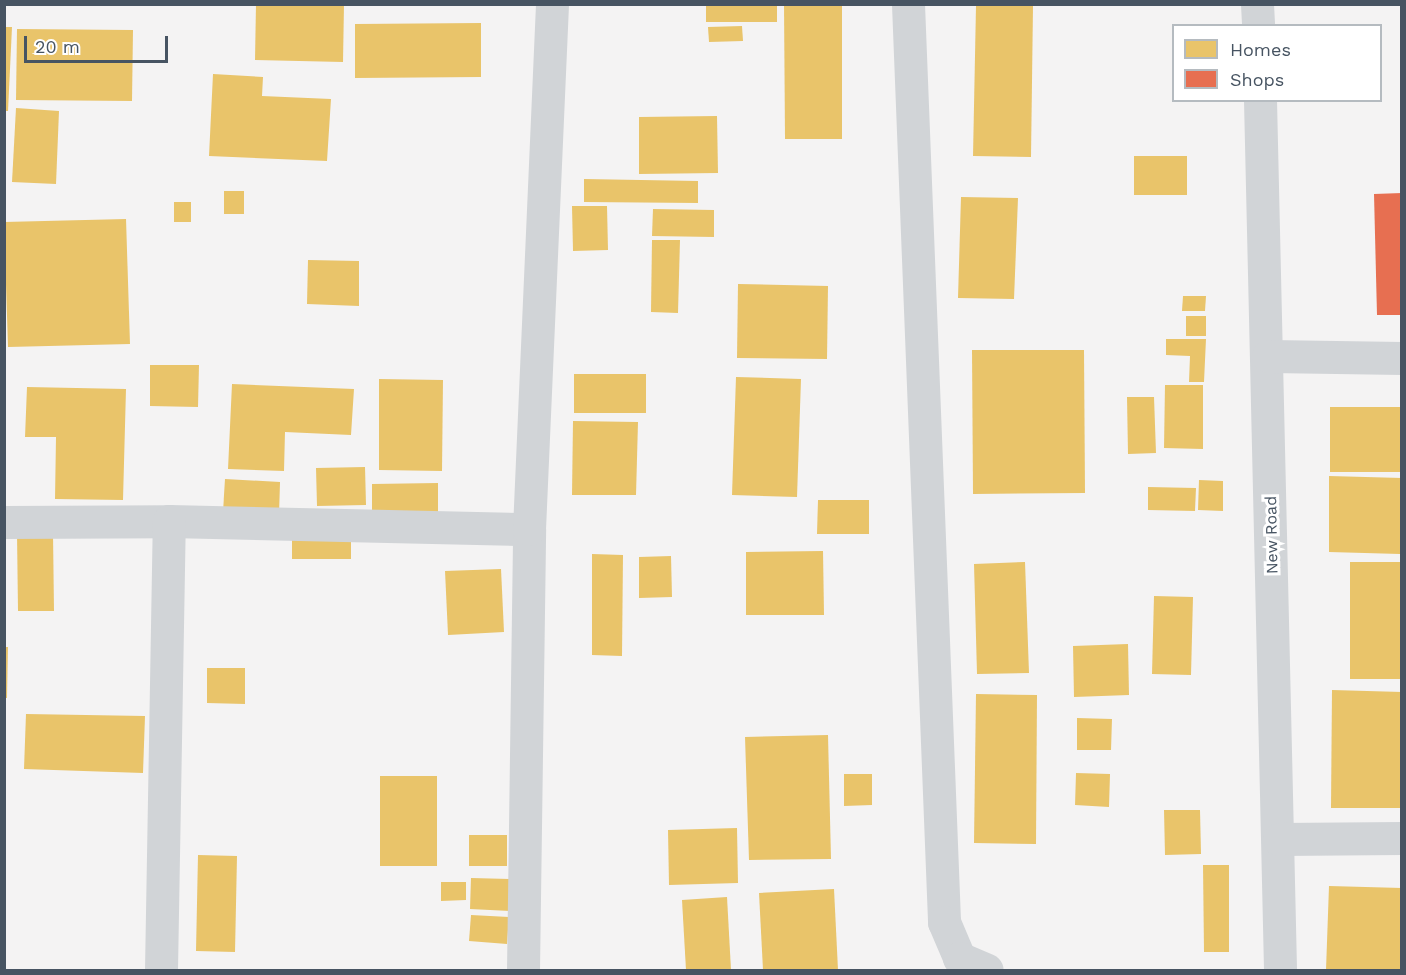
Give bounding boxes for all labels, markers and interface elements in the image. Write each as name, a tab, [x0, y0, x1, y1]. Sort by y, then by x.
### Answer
scale bar	[27, 24, 171, 62]
legend	[1172, 24, 1382, 102]
text: 20 m	[35, 36, 80, 57]
text: Homes	[1230, 39, 1291, 60]
text: Shops	[1230, 69, 1284, 90]
street label: New Road	[1262, 496, 1282, 574]

